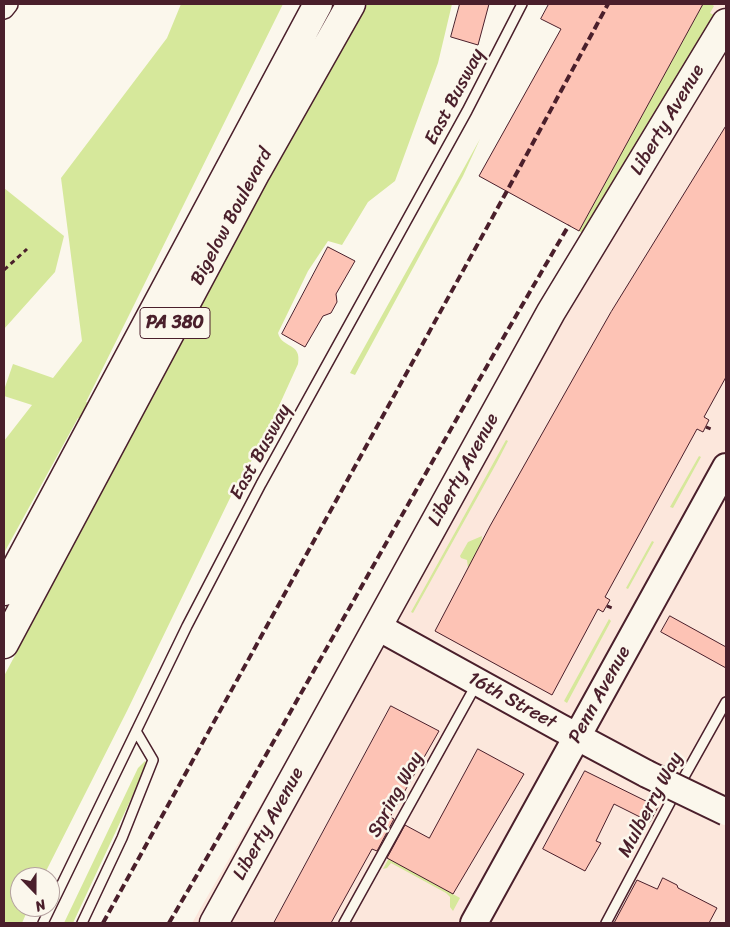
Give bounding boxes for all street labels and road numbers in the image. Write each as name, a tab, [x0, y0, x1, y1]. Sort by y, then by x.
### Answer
street label: East Busway	[420, 45, 490, 149]
street label: Liberty Avenue	[626, 61, 710, 179]
street label: Bigelow Boulevard	[186, 145, 278, 289]
road number: PA 380	[140, 307, 210, 338]
street label: East Busway	[225, 400, 297, 504]
street label: Liberty Avenue	[424, 410, 504, 530]
street label: Penn Avenue	[564, 643, 636, 747]
street label: 16th Street	[464, 667, 560, 735]
street label: Spring Way	[363, 748, 429, 842]
street label: Mulberry Way	[614, 749, 688, 861]
street label: Liberty Avenue	[229, 764, 309, 884]

